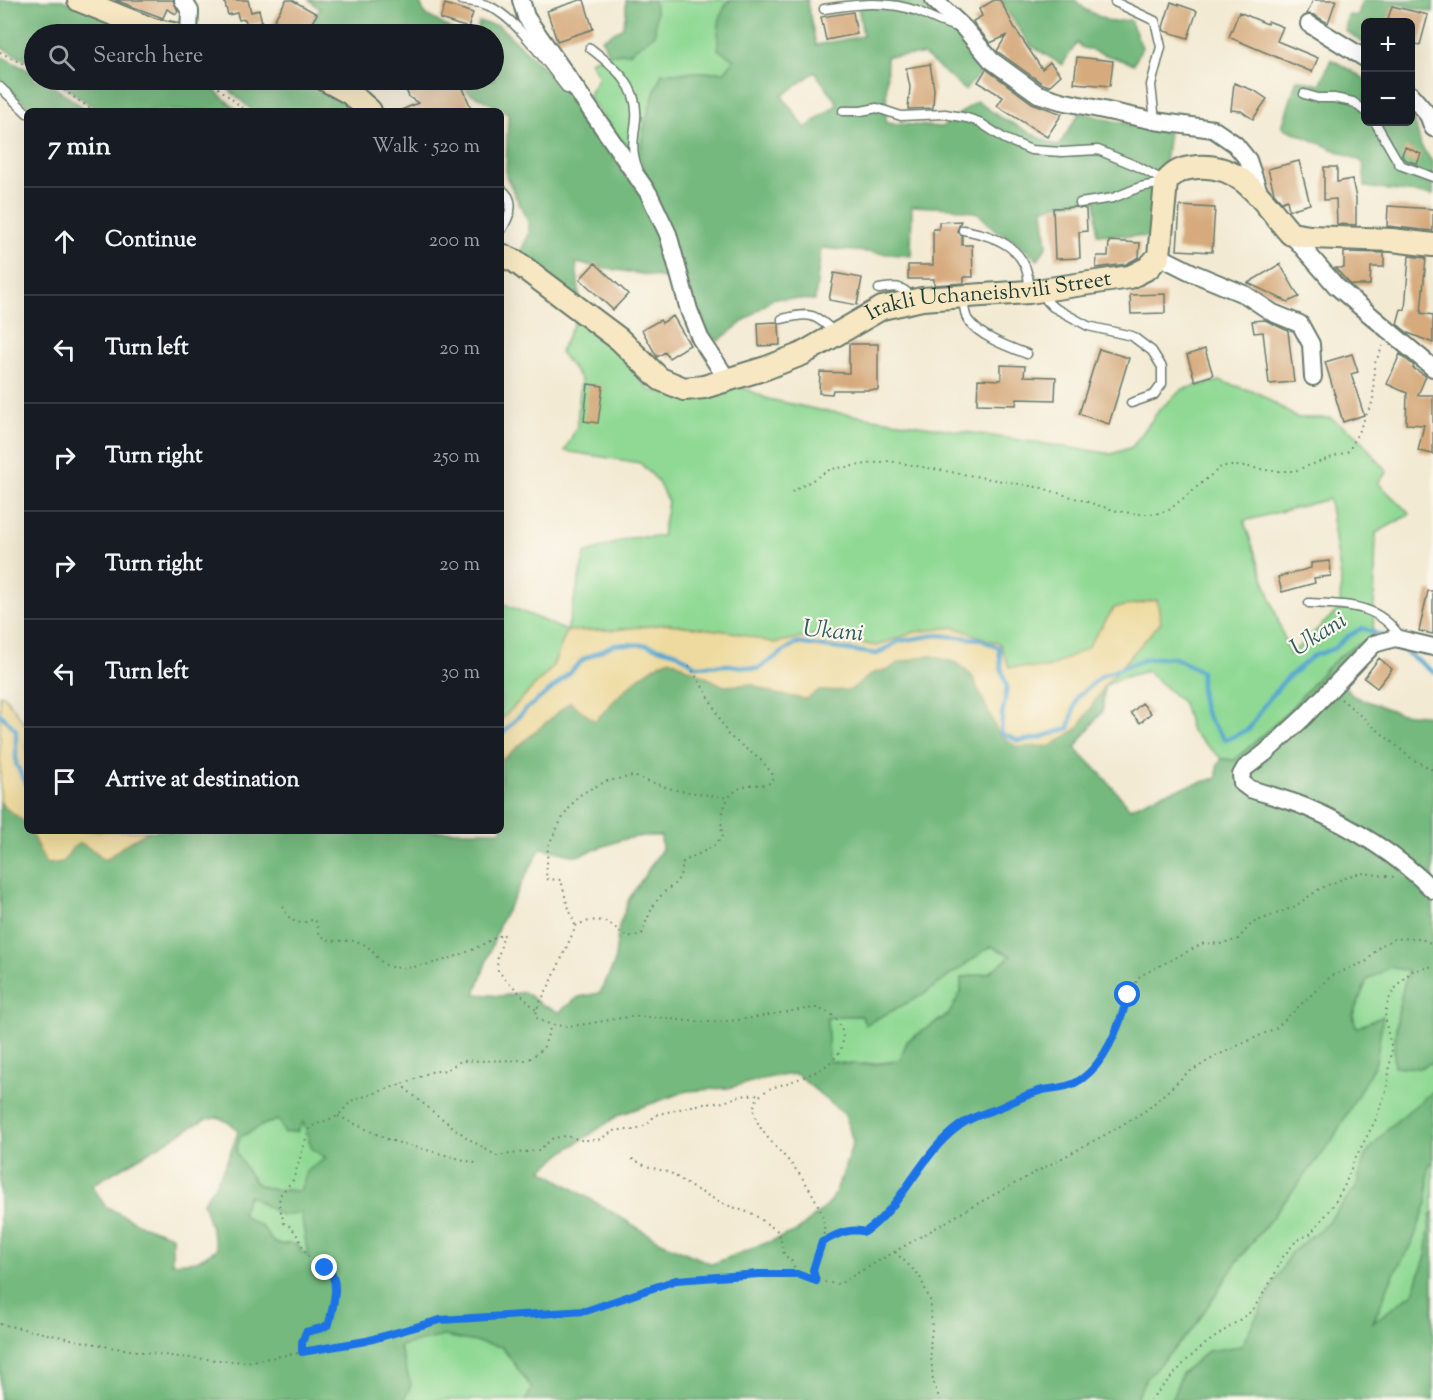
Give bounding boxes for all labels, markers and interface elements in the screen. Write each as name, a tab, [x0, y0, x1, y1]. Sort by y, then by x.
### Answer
map controls	[1361, 18, 1415, 126]
button: +	[1361, 18, 1415, 72]
search box	[24, 24, 504, 90]
icon: search	[45, 41, 78, 74]
text: Search here	[93, 41, 203, 73]
button: −	[1361, 72, 1415, 126]
text: 7 min	[48, 129, 111, 166]
text: Walk · 520 m	[372, 133, 480, 162]
icon: ahead	[48, 225, 81, 258]
text: Continue	[105, 225, 196, 257]
text: 200 m	[429, 227, 480, 256]
street label: Irakli Uchaneishvili Street	[860, 264, 1114, 330]
icon: left	[48, 333, 81, 366]
text: Turn left	[105, 333, 188, 365]
text: 20 m	[439, 335, 480, 364]
icon: right	[48, 441, 81, 474]
text: Turn right	[105, 441, 202, 473]
text: 250 m	[432, 443, 480, 472]
icon: right	[48, 549, 81, 582]
text: Turn right	[105, 549, 202, 581]
text: 20 m	[439, 551, 480, 580]
water label: Ukani	[1284, 605, 1354, 665]
water label: Ukani	[801, 612, 865, 652]
icon: left	[48, 657, 81, 690]
text: Turn left	[105, 657, 188, 689]
text: 30 m	[441, 659, 480, 688]
icon: arrive	[48, 765, 81, 798]
text: Arrive at destination	[105, 765, 300, 797]
route start	[1114, 981, 1140, 1007]
route end	[311, 1254, 337, 1280]

